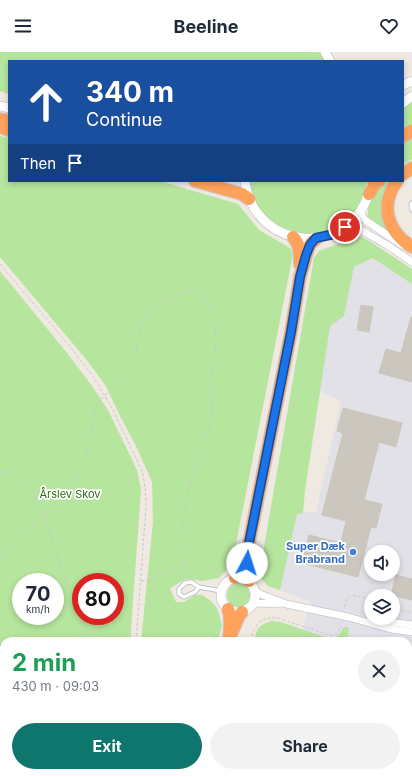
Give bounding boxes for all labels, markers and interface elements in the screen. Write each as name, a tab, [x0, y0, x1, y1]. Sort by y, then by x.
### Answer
icon: menu	[12, 15, 34, 37]
icon: heart	[378, 15, 400, 37]
text: Beeline	[173, 16, 239, 37]
text: 340 m	[86, 75, 174, 109]
icon: ahead	[20, 76, 72, 128]
text: Continue	[86, 109, 163, 130]
icon: arrive	[64, 152, 86, 174]
text: Then	[20, 154, 56, 173]
pin	[328, 210, 362, 244]
icon: arrive	[334, 216, 356, 238]
park label: Årslev Skov	[39, 487, 101, 501]
place label: Super Dæk Brabrand	[286, 539, 346, 566]
position arrow	[226, 542, 268, 584]
map controls	[364, 545, 400, 625]
button: sound	[364, 545, 400, 581]
marker: Super Dæk Brabrand	[348, 547, 358, 557]
speed limit sign: 80	[72, 573, 124, 625]
text: 70	[26, 582, 50, 606]
button: layers	[364, 589, 400, 625]
text: km/h	[26, 603, 50, 615]
text: 2 min	[12, 648, 76, 677]
button: close	[358, 650, 400, 692]
text: 430 m · 09:03	[12, 678, 99, 694]
button: Exit	[12, 723, 202, 769]
button: Share	[210, 723, 400, 769]

